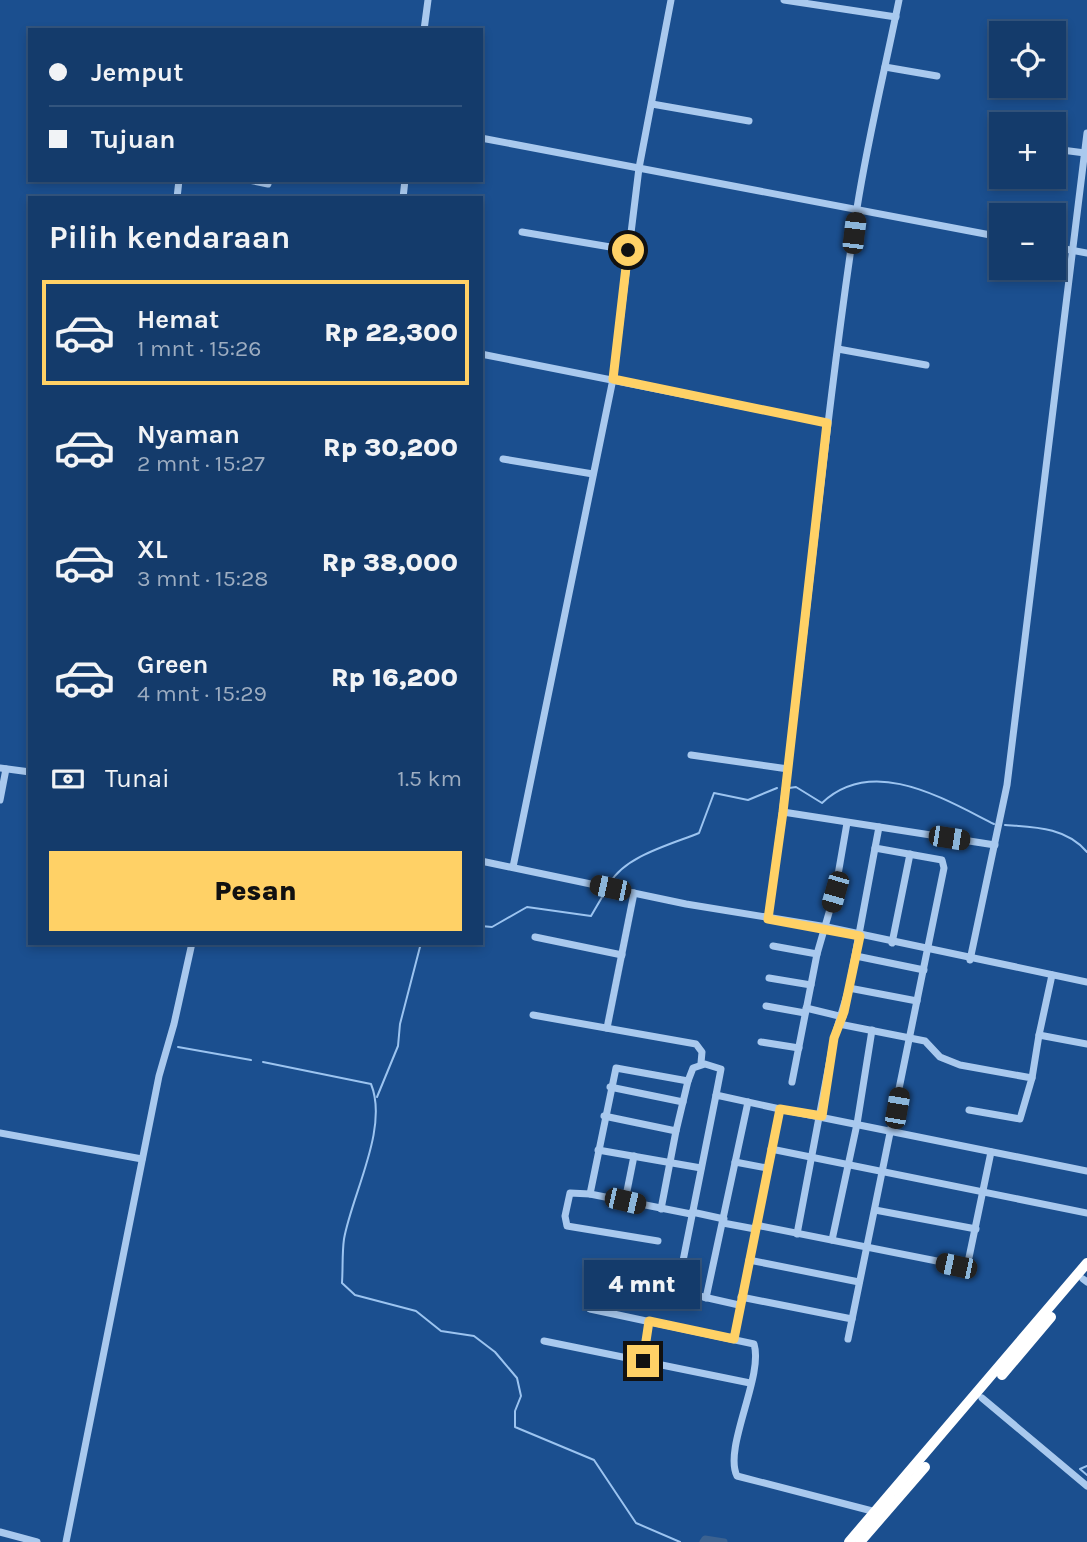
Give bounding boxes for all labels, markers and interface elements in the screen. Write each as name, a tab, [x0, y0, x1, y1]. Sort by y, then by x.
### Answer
map controls	[989, 21, 1066, 280]
button: locate	[989, 21, 1066, 98]
text: Jemput	[91, 57, 183, 88]
button: +	[989, 112, 1066, 189]
text: Tujuan	[91, 124, 175, 155]
button: −	[989, 203, 1066, 280]
car	[842, 211, 867, 255]
text: Pilih kendaraan	[49, 219, 290, 256]
route start	[612, 234, 644, 266]
icon: car	[53, 301, 116, 364]
text: Hemat	[137, 304, 219, 335]
text: Rp 22,300	[324, 317, 458, 348]
text: 1 mnt · 15:26	[137, 335, 262, 362]
icon: car	[53, 416, 116, 479]
text: Nyaman	[137, 419, 240, 450]
text: Rp 30,200	[323, 432, 458, 463]
text: 2 mnt · 15:27	[137, 450, 265, 477]
icon: car	[53, 531, 116, 594]
text: XL	[137, 534, 168, 565]
text: Rp 38,000	[322, 547, 458, 578]
text: 3 mnt · 15:28	[137, 565, 268, 592]
icon: car	[53, 646, 116, 709]
text: Green	[137, 649, 209, 680]
text: Rp 16,200	[331, 662, 458, 693]
text: 4 mnt · 15:29	[137, 680, 267, 707]
icon: cash	[49, 760, 87, 798]
text: Tunai	[105, 763, 170, 794]
text: 1.5 km	[397, 765, 462, 792]
car	[927, 824, 972, 852]
button: Pesan	[49, 851, 462, 931]
car	[820, 869, 851, 915]
car	[588, 873, 633, 903]
car	[884, 1085, 911, 1131]
car	[603, 1186, 648, 1216]
car	[934, 1251, 979, 1281]
callout: 4 mnt	[585, 1260, 701, 1308]
text: 4 mnt	[608, 1271, 676, 1298]
route end	[627, 1345, 659, 1377]

